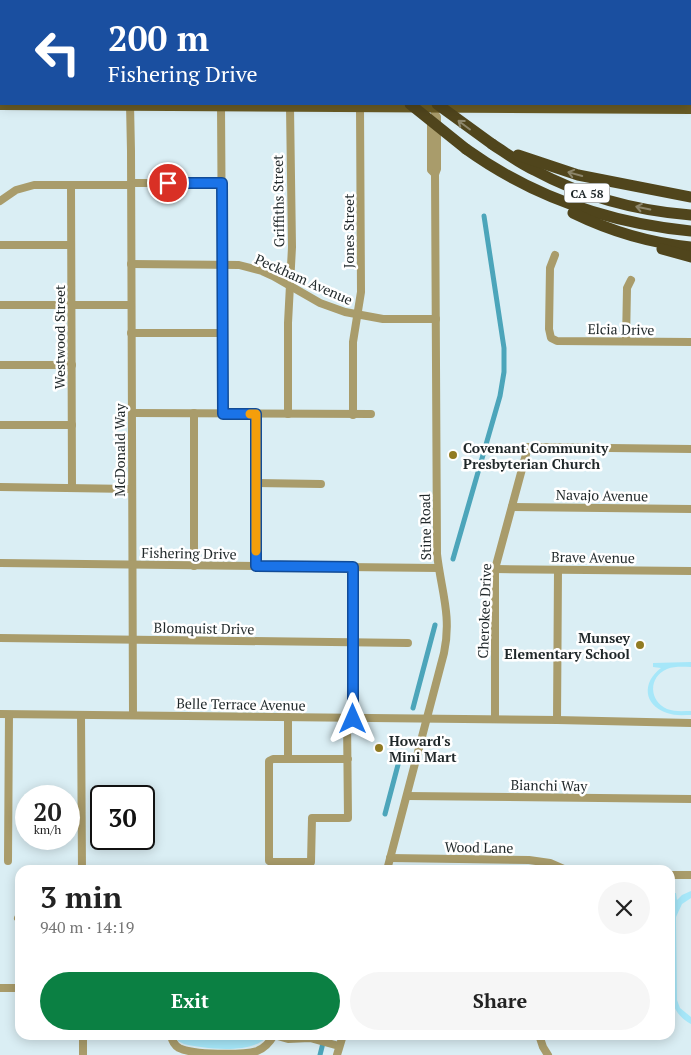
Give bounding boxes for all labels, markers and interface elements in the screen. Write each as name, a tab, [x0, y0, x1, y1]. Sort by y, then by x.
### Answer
text: 200 m	[108, 15, 209, 61]
icon: left	[25, 20, 90, 85]
text: Fishering Drive	[108, 59, 258, 88]
one-way arrow	[457, 120, 471, 130]
street label: Griffiths Street	[268, 154, 288, 247]
pin	[147, 162, 189, 204]
icon: arrive	[154, 169, 182, 197]
one-way arrow	[567, 169, 583, 178]
road number: CA 58	[564, 184, 610, 202]
street label: Jones Street	[339, 193, 358, 268]
one-way arrow	[635, 203, 651, 212]
street label: Peckham Avenue	[252, 249, 356, 309]
street label: Westwood Street	[50, 284, 69, 389]
street label: Elcia Drive	[587, 319, 655, 339]
street label: McDonald Way	[110, 402, 129, 497]
place label: Covenant Community Presbyterian Church	[463, 438, 609, 473]
marker: Covenant Community Presbyterian Church	[447, 449, 459, 461]
street label: Navajo Avenue	[556, 485, 648, 505]
street label: Stine Road	[415, 493, 435, 561]
street label: Fishering Drive	[141, 543, 237, 563]
street label: Brave Avenue	[551, 547, 635, 567]
street label: Cherokee Drive	[473, 563, 495, 659]
street label: Blomquist Drive	[154, 618, 254, 638]
place label: Munsey Elementary School	[504, 628, 631, 663]
marker: Munsey Elementary School	[634, 639, 646, 651]
position arrow	[326, 692, 378, 744]
street label: Belle Terrace Avenue	[176, 693, 306, 715]
place label: Howard's Mini Mart	[389, 731, 457, 766]
marker: Howard's Mini Mart	[373, 742, 385, 754]
street label: Bianchi Way	[510, 775, 589, 795]
speed limit sign: 30	[90, 785, 155, 850]
text: 20	[33, 795, 62, 828]
text: km/h	[34, 822, 61, 837]
street label: Wood Lane	[444, 837, 514, 857]
text: 3 min	[40, 877, 122, 917]
button: close	[598, 882, 650, 934]
text: 940 m · 14:19	[40, 916, 134, 938]
button: Exit	[40, 972, 340, 1030]
button: Share	[350, 972, 650, 1030]

